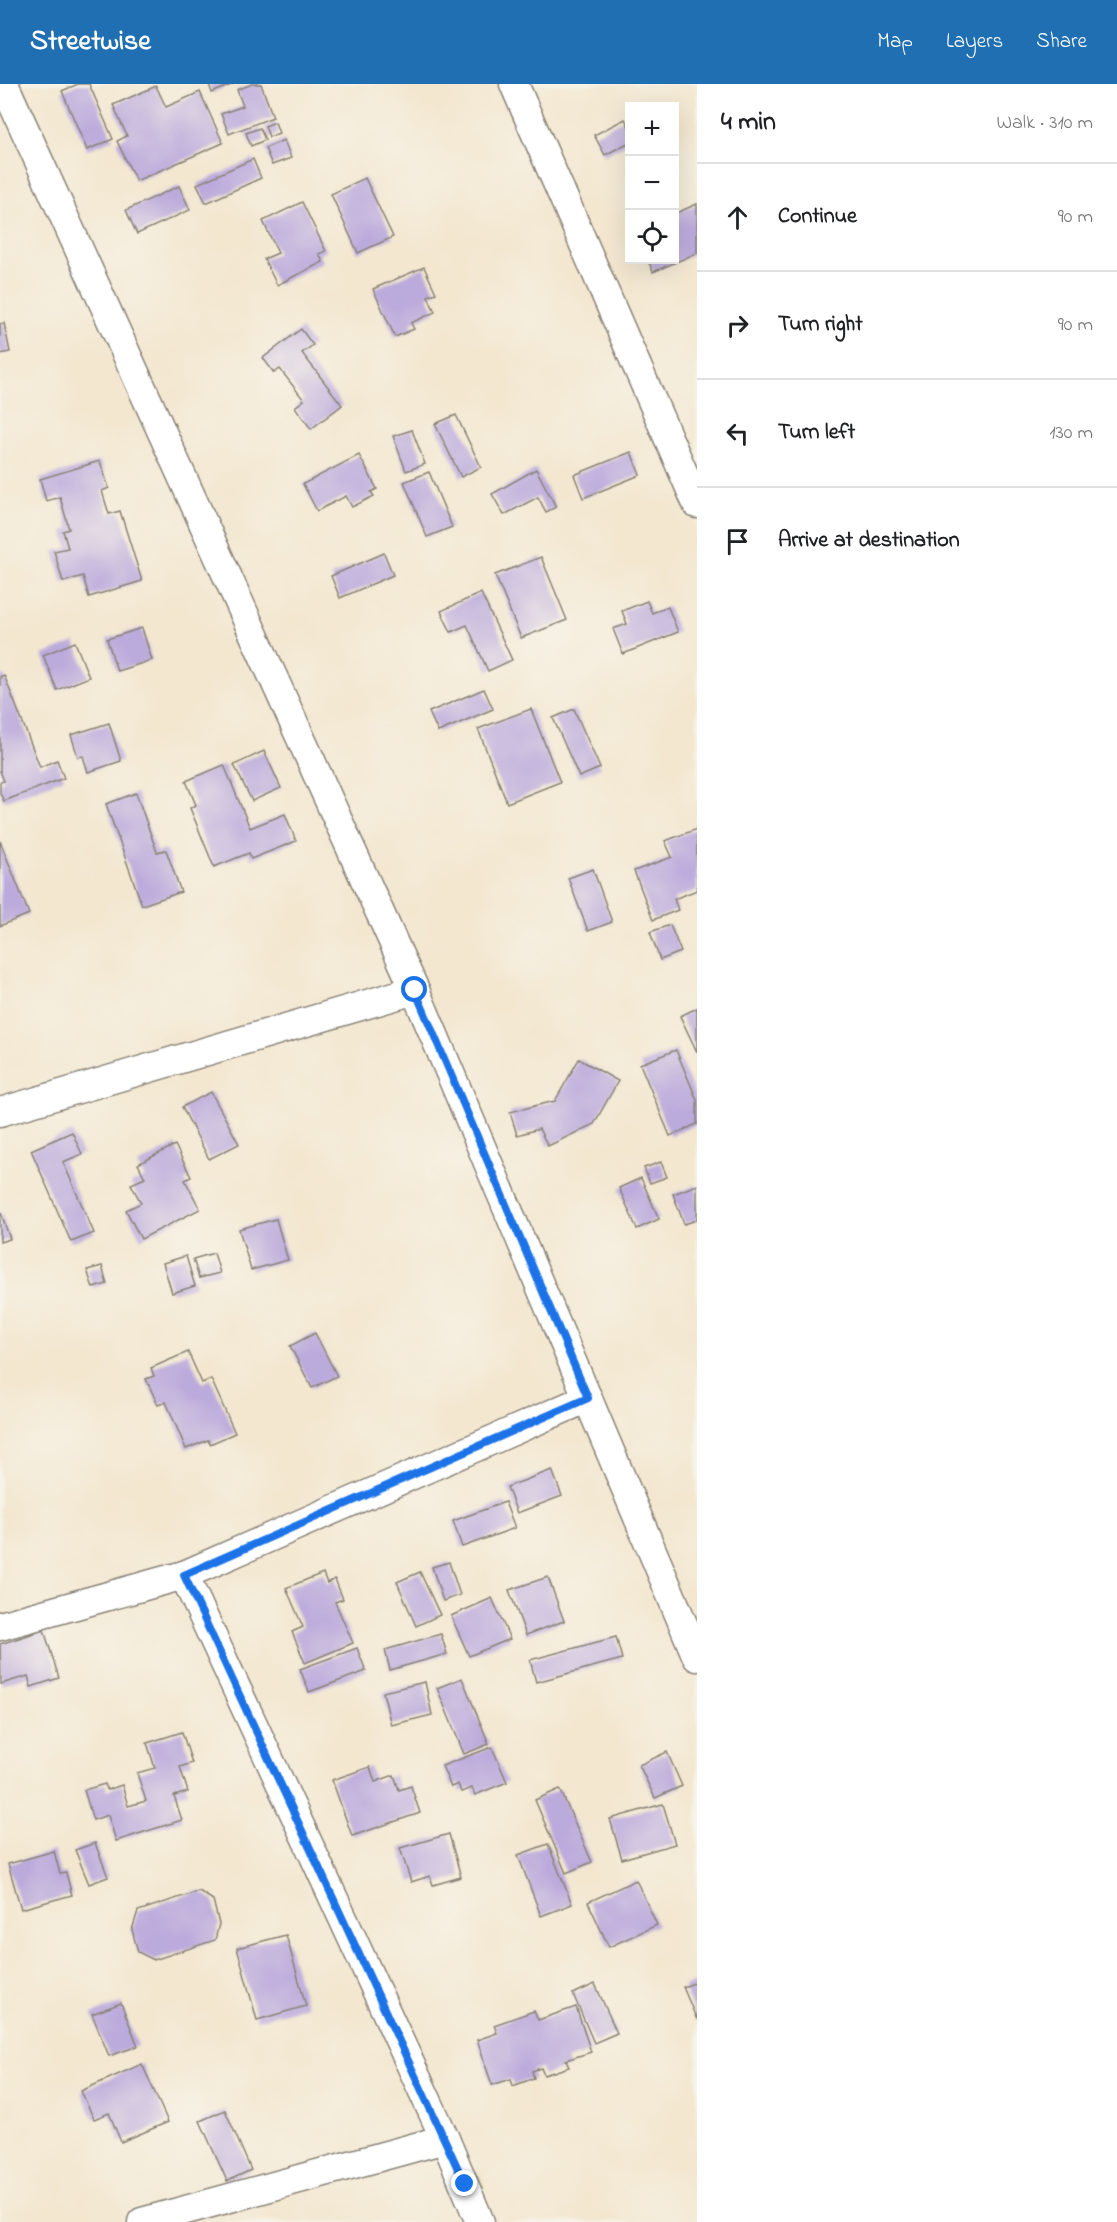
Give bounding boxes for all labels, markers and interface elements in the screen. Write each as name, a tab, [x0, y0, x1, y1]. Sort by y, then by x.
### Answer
text: Streetwise	[30, 22, 151, 63]
text: Map	[877, 27, 913, 57]
text: Layers	[946, 27, 1003, 57]
text: Share	[1036, 27, 1087, 57]
map controls	[625, 102, 679, 264]
button: +	[625, 102, 679, 156]
text: 4 min	[721, 104, 776, 142]
text: Walk · 310 m	[997, 109, 1093, 138]
button: −	[625, 156, 679, 210]
icon: ahead	[721, 201, 754, 234]
text: Continue	[778, 201, 857, 233]
text: 90 m	[1058, 203, 1093, 232]
button: locate	[625, 210, 679, 264]
icon: right	[721, 309, 754, 342]
text: Turn right	[778, 309, 863, 341]
text: 90 m	[1058, 311, 1093, 340]
icon: left	[721, 417, 754, 450]
text: Turn left	[778, 417, 855, 449]
text: 130 m	[1049, 419, 1093, 448]
icon: arrive	[721, 525, 754, 558]
text: Arrive at destination	[778, 525, 960, 557]
route start	[401, 976, 427, 1002]
route end	[451, 2170, 477, 2196]

